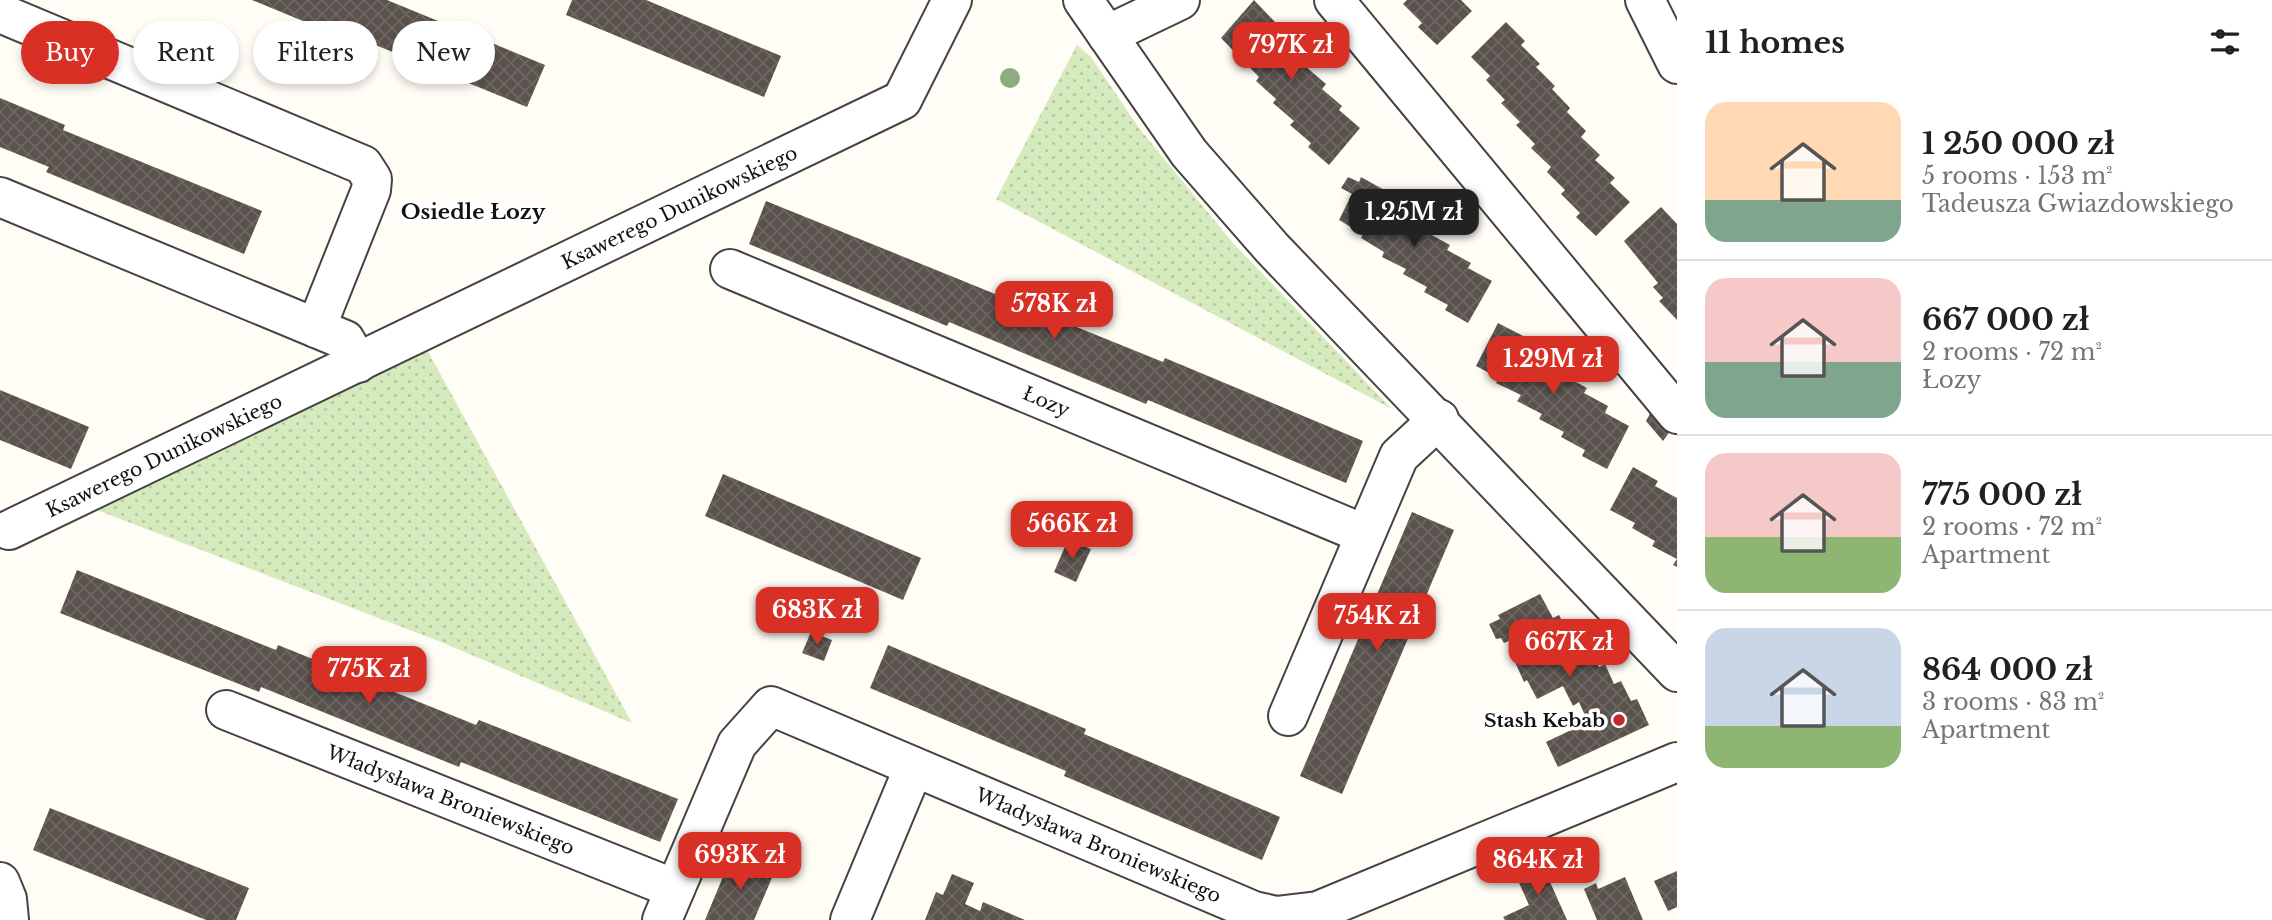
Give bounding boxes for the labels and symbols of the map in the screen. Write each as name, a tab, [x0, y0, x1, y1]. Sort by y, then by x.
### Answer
pin: 797K zł	[1226, 22, 1356, 82]
street label: Ksawerego Dunikowskiego	[558, 141, 801, 274]
pin: 1.25M zł	[1342, 190, 1486, 249]
district label: Osiedle Łozy	[401, 199, 546, 225]
pin: 578K zł	[989, 282, 1119, 341]
pin: 1.29M zł	[1481, 336, 1625, 396]
street label: Łozy	[1019, 381, 1073, 421]
street label: Ksawerego Dunikowskiego	[42, 389, 286, 522]
pin: 566K zł	[1007, 502, 1137, 561]
pin: 683K zł	[752, 588, 882, 647]
pin: 754K zł	[1312, 594, 1442, 653]
pin: 667K zł	[1504, 620, 1634, 679]
pin: 775K zł	[304, 646, 434, 706]
place label: Stash Kebab	[1484, 709, 1605, 732]
marker: Stash Kebab	[1611, 712, 1627, 728]
street label: Władysława Broniewskiego	[323, 740, 578, 859]
street label: Władysława Broniewskiego	[971, 782, 1225, 907]
pin: 693K zł	[675, 832, 805, 892]
pin: 864K zł	[1473, 838, 1603, 897]

